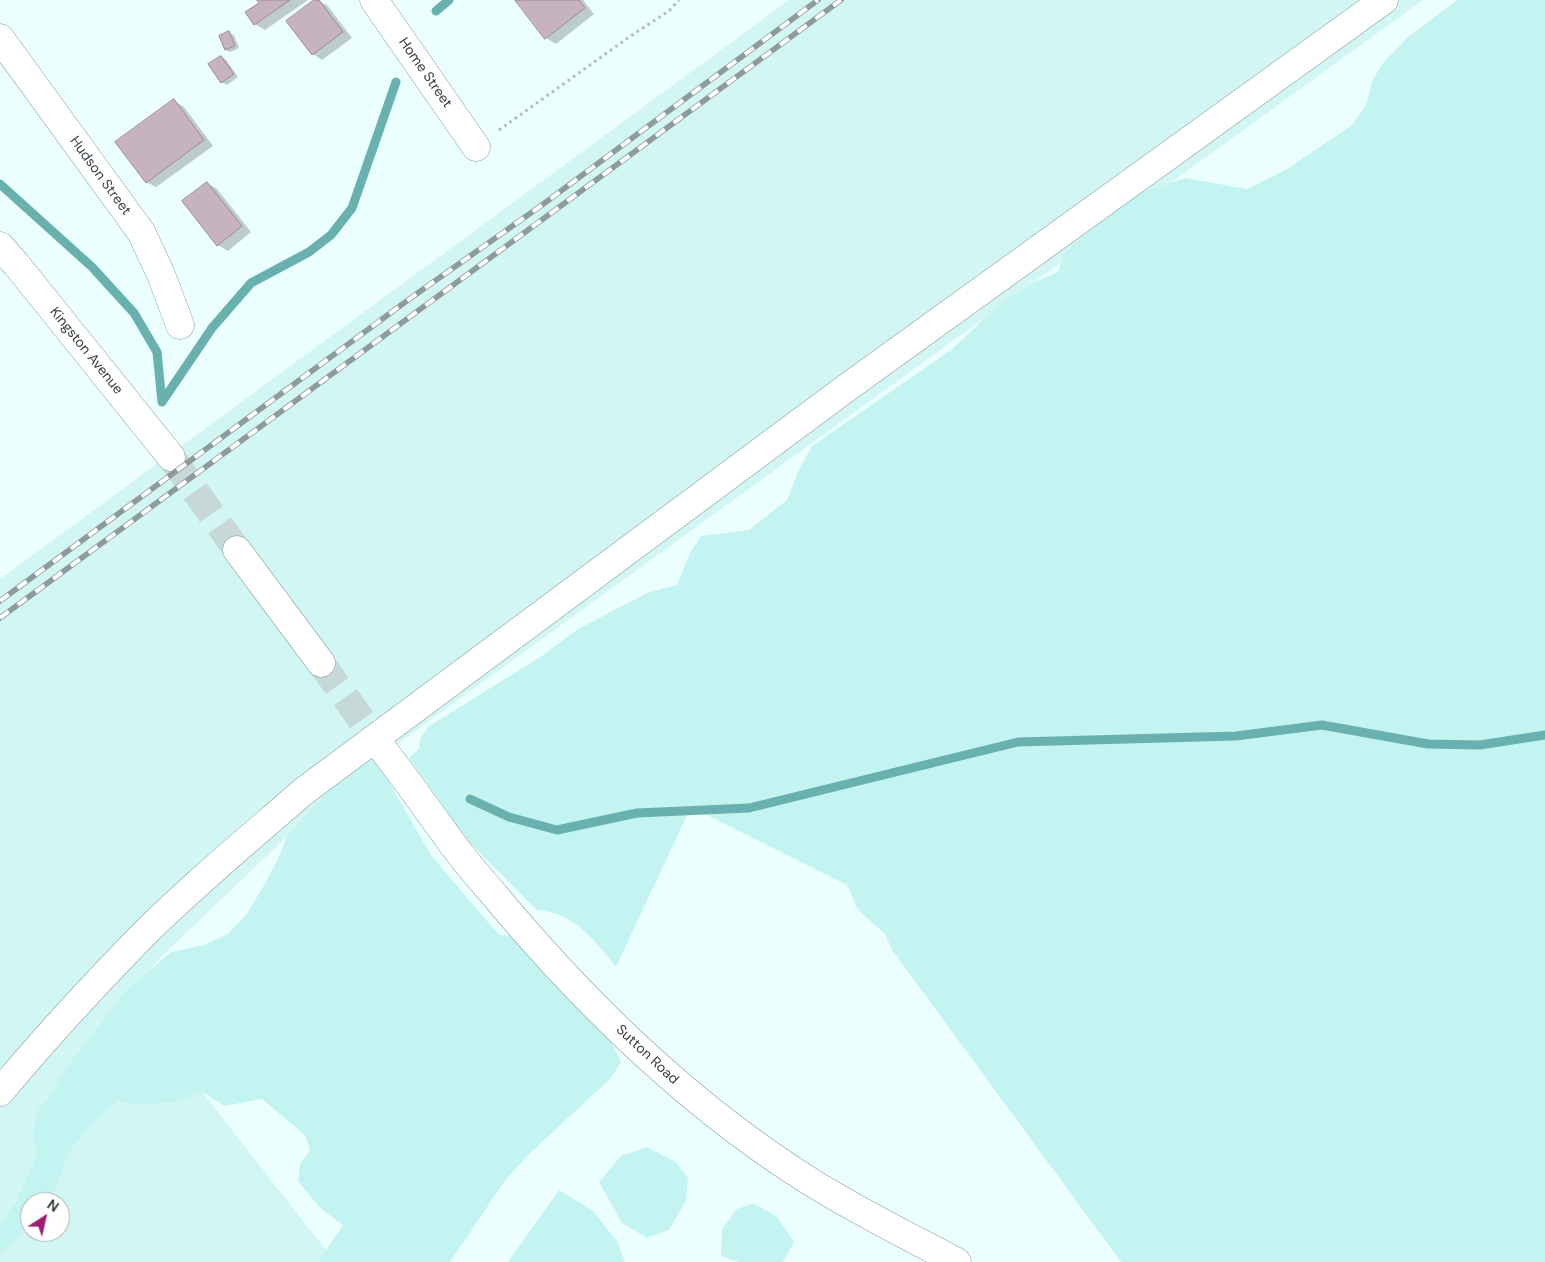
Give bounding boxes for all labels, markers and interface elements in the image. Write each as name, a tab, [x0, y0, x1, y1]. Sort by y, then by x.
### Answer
street label: Home Street	[395, 35, 455, 111]
street label: Hudson Street	[66, 133, 134, 219]
street label: Kingston Avenue	[46, 304, 126, 398]
street label: Sutton Road	[612, 1022, 682, 1088]
north arrow	[20, 1192, 70, 1242]
text: N	[44, 1195, 62, 1216]

